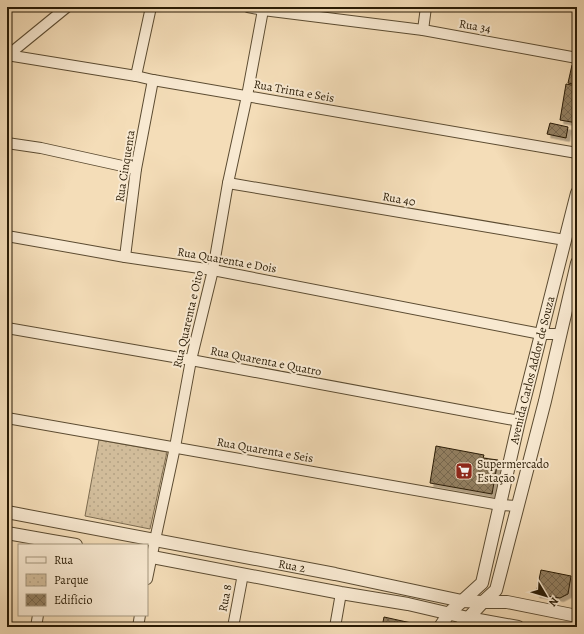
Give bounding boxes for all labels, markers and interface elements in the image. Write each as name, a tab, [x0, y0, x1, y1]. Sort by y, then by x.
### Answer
street label: Rua 34	[458, 15, 493, 37]
street label: Rua Trinta e Seis	[252, 76, 336, 106]
street label: Rua Cinquenta	[111, 128, 139, 203]
street label: Rua 40	[381, 188, 417, 210]
street label: Rua Quarenta e Dois	[176, 243, 278, 277]
street label: Rua Quarenta e Oito	[169, 269, 207, 369]
street label: Avenida Carlos Addor de Souza	[506, 294, 559, 447]
street label: Rua Quarenta e Quatro	[209, 342, 323, 380]
street label: Rua Quarenta e Seis	[216, 434, 315, 466]
place label: Supermercado Estação	[477, 456, 549, 486]
supermarket icon: Supermercado Estação	[454, 461, 474, 481]
legend	[18, 544, 148, 616]
text: Rua	[54, 552, 73, 568]
street label: Rua 2	[277, 555, 307, 576]
text: Parque	[54, 572, 89, 588]
north arrow	[526, 576, 566, 616]
street label: Rua 8	[215, 583, 235, 613]
text: Edifício	[54, 592, 92, 608]
text: N	[545, 594, 562, 610]

